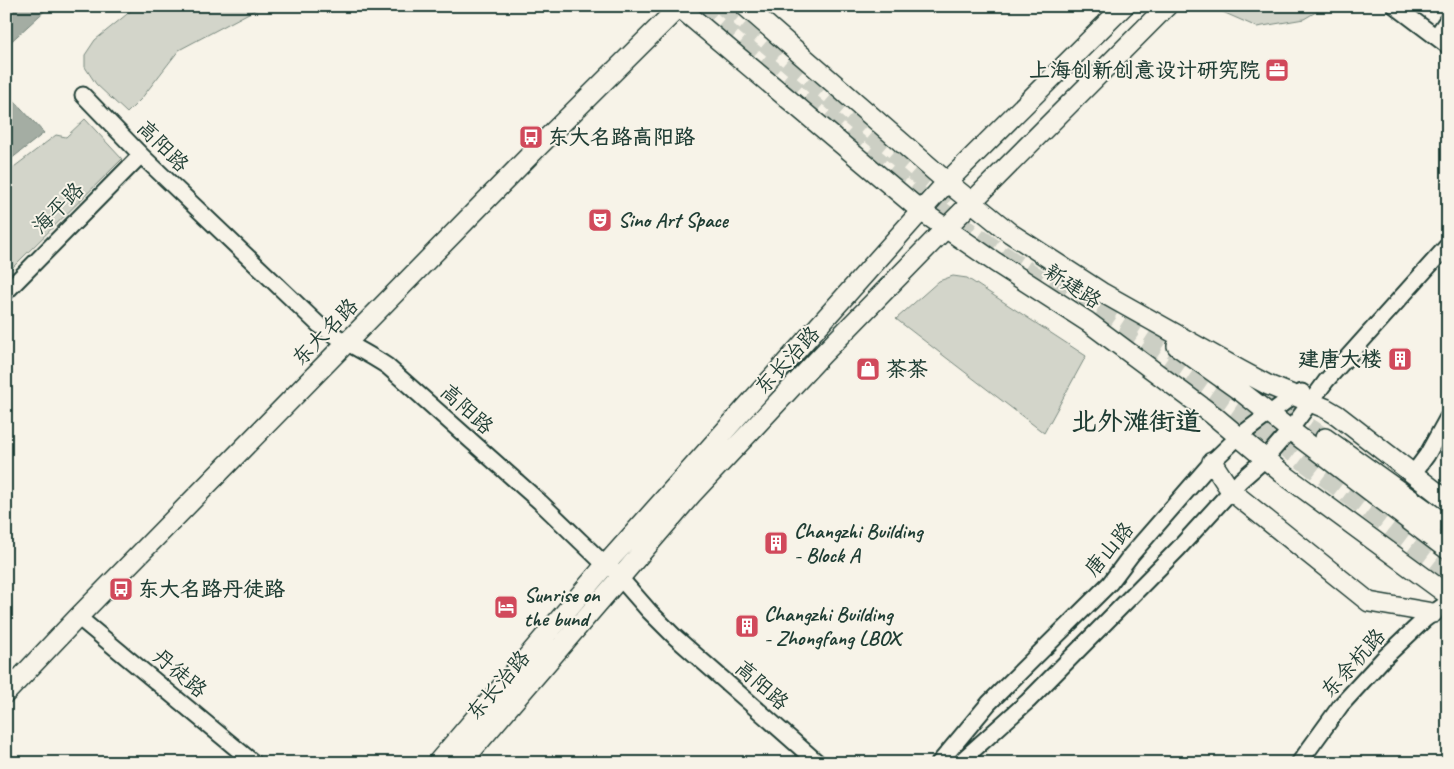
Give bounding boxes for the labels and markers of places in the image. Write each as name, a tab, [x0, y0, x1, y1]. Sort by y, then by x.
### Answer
place label: 上海创新创意设计研究院	[1029, 57, 1260, 83]
office icon: 上海创新创意设计研究院	[1264, 57, 1290, 83]
bus stop icon: 东大名路高阳路	[518, 124, 544, 150]
place label: 东大名路高阳路	[548, 124, 695, 150]
theatre icon: Sino Art Space	[587, 207, 613, 233]
place label: Sino Art Space	[618, 207, 730, 233]
place label: 建唐大楼	[1298, 346, 1382, 372]
building icon: 建唐大楼	[1387, 346, 1413, 372]
shop icon: 茶茶	[855, 356, 881, 382]
place label: 茶茶	[886, 356, 928, 382]
place label: Changzhi Building - Block A	[794, 518, 925, 568]
building icon: Changzhi Building - Block A	[763, 530, 789, 556]
bus stop icon: 东大名路丹徒路	[108, 576, 134, 602]
place label: 东大名路丹徒路	[138, 576, 285, 602]
place label: Sunrise on the bund	[524, 582, 601, 632]
hotel icon: Sunrise on the bund	[493, 594, 519, 620]
place label: Changzhi Building - Zhongfang LBOX	[764, 601, 904, 651]
building icon: Changzhi Building - Zhongfang LBOX	[734, 613, 760, 639]

